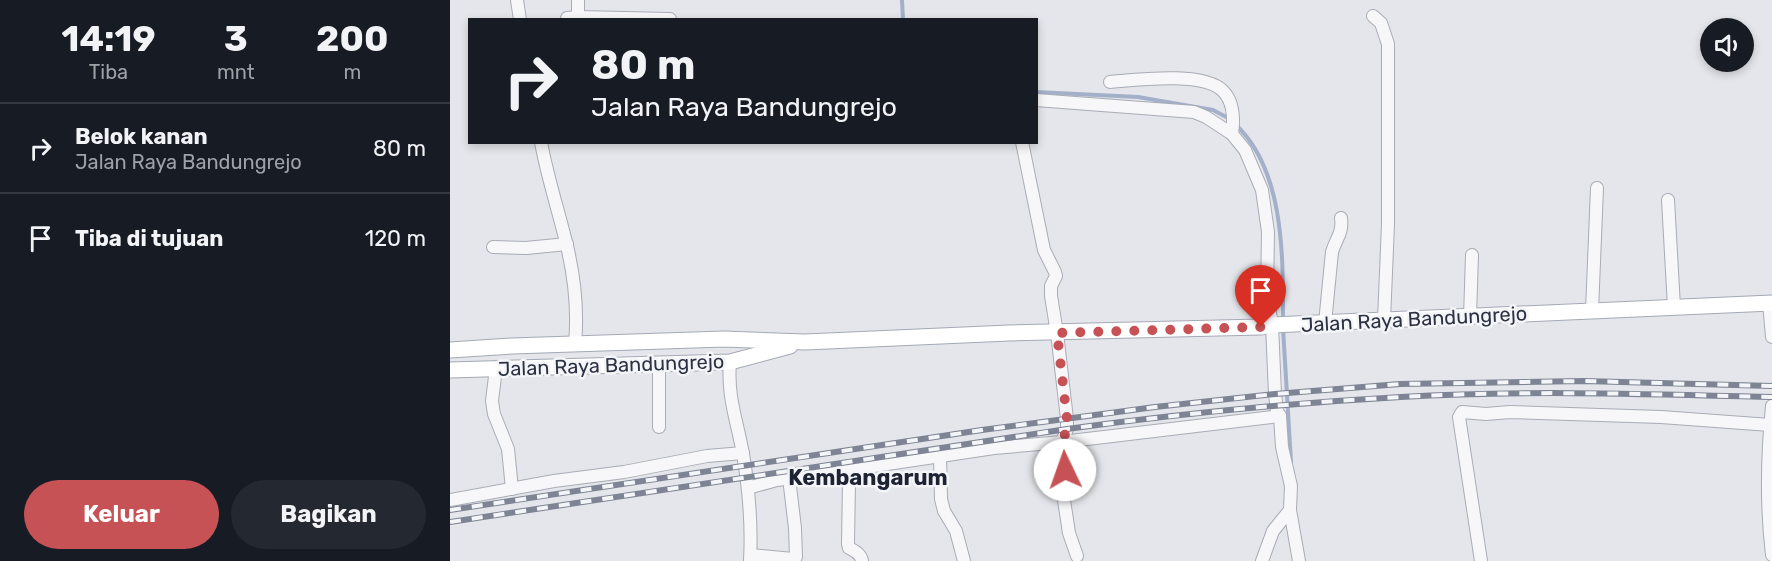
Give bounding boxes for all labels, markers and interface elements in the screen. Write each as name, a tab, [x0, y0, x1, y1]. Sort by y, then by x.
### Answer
text: 14:19	[62, 17, 155, 60]
text: 3	[224, 17, 248, 60]
text: 200	[316, 17, 388, 60]
map controls	[1700, 18, 1754, 72]
button: sound	[1700, 18, 1754, 72]
text: 80 m	[591, 40, 695, 90]
icon: right	[492, 42, 570, 120]
text: Tiba	[89, 60, 128, 84]
text: mnt	[217, 60, 255, 84]
text: m	[343, 60, 361, 84]
text: Jalan Raya Bandungrejo	[591, 91, 897, 123]
text: Belok kanan	[75, 123, 208, 150]
icon: right	[24, 132, 57, 165]
text: 80 m	[373, 135, 426, 162]
text: Jalan Raya Bandungrejo	[75, 150, 302, 174]
icon: arrive	[24, 222, 57, 255]
text: Tiba di tujuan	[75, 225, 223, 252]
text: 120 m	[365, 225, 426, 252]
pin	[1235, 265, 1286, 327]
icon: arrive	[1244, 274, 1277, 307]
street label: Jalan Raya Bandungrejo	[1300, 301, 1528, 337]
street label: Jalan Raya Bandungrejo	[497, 349, 725, 381]
position arrow	[1033, 438, 1097, 502]
district label: Kembangarum	[788, 464, 948, 491]
button: Keluar	[24, 480, 219, 549]
button: Bagikan	[231, 480, 426, 549]

